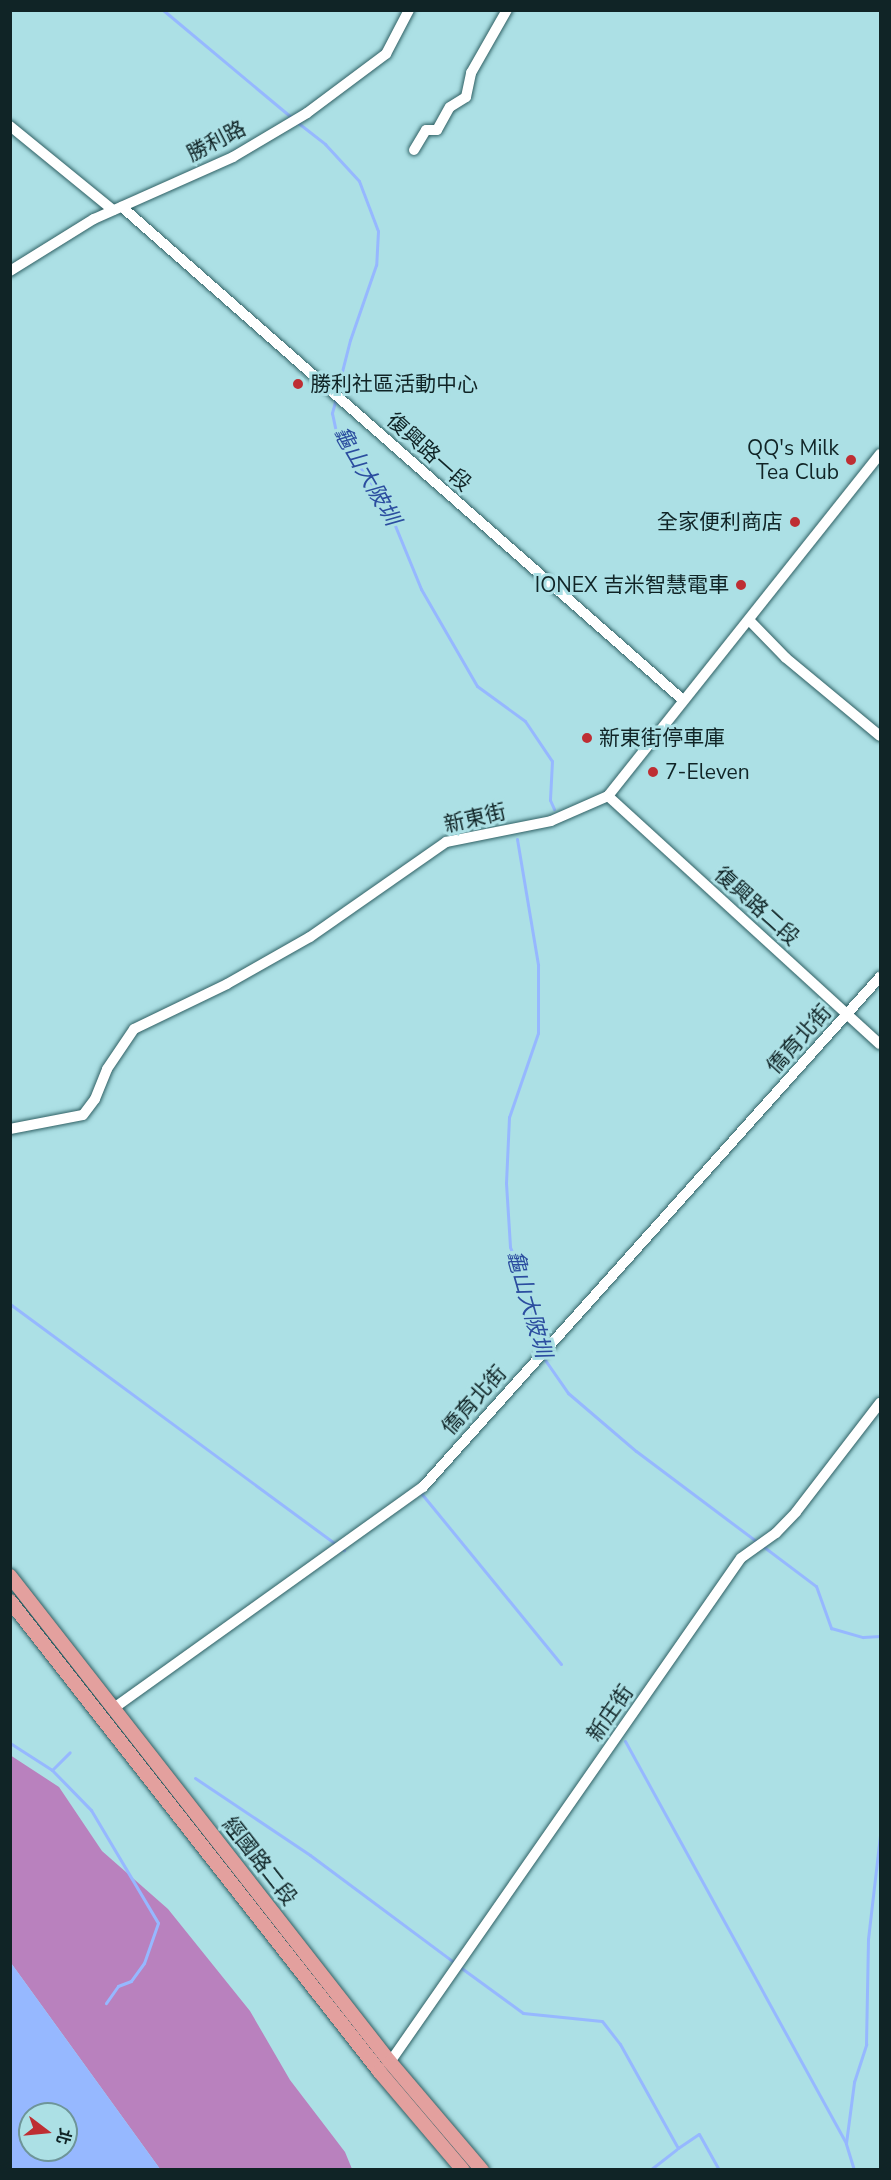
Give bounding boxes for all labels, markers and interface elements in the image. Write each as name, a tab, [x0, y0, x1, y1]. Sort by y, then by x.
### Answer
street label: 勝利路	[182, 115, 250, 167]
place label: 勝利社區活動中心	[310, 371, 478, 397]
marker: 勝利社區活動中心	[291, 377, 305, 391]
street label: 復興路一段	[382, 408, 476, 496]
water label: 龜山大陂圳	[327, 422, 405, 530]
place label: QQ's Milk Tea Club	[747, 435, 839, 485]
marker: QQ's Milk Tea Club	[844, 453, 858, 467]
place label: 全家便利商店	[657, 509, 783, 535]
marker: 全家便利商店	[788, 515, 802, 529]
place label: IONEX 吉米智慧電車	[535, 572, 729, 598]
marker: IONEX 吉米智慧電車	[734, 578, 748, 592]
place label: 新東街停車庫	[599, 725, 725, 751]
marker: 新東街停車庫	[580, 731, 594, 745]
place label: 7-Eleven	[665, 759, 750, 785]
marker: 7-Eleven	[646, 765, 660, 779]
street label: 新東街	[441, 799, 509, 837]
street label: 復興路二段	[710, 862, 804, 950]
street label: 僑育北街	[762, 999, 836, 1079]
water label: 龜山大陂圳	[500, 1247, 556, 1361]
street label: 僑育北街	[437, 1360, 511, 1440]
street label: 新庄街	[582, 1680, 638, 1746]
street label: 經國路二段	[218, 1812, 302, 1910]
north arrow	[18, 2102, 78, 2162]
text: 北	[51, 2126, 76, 2147]

